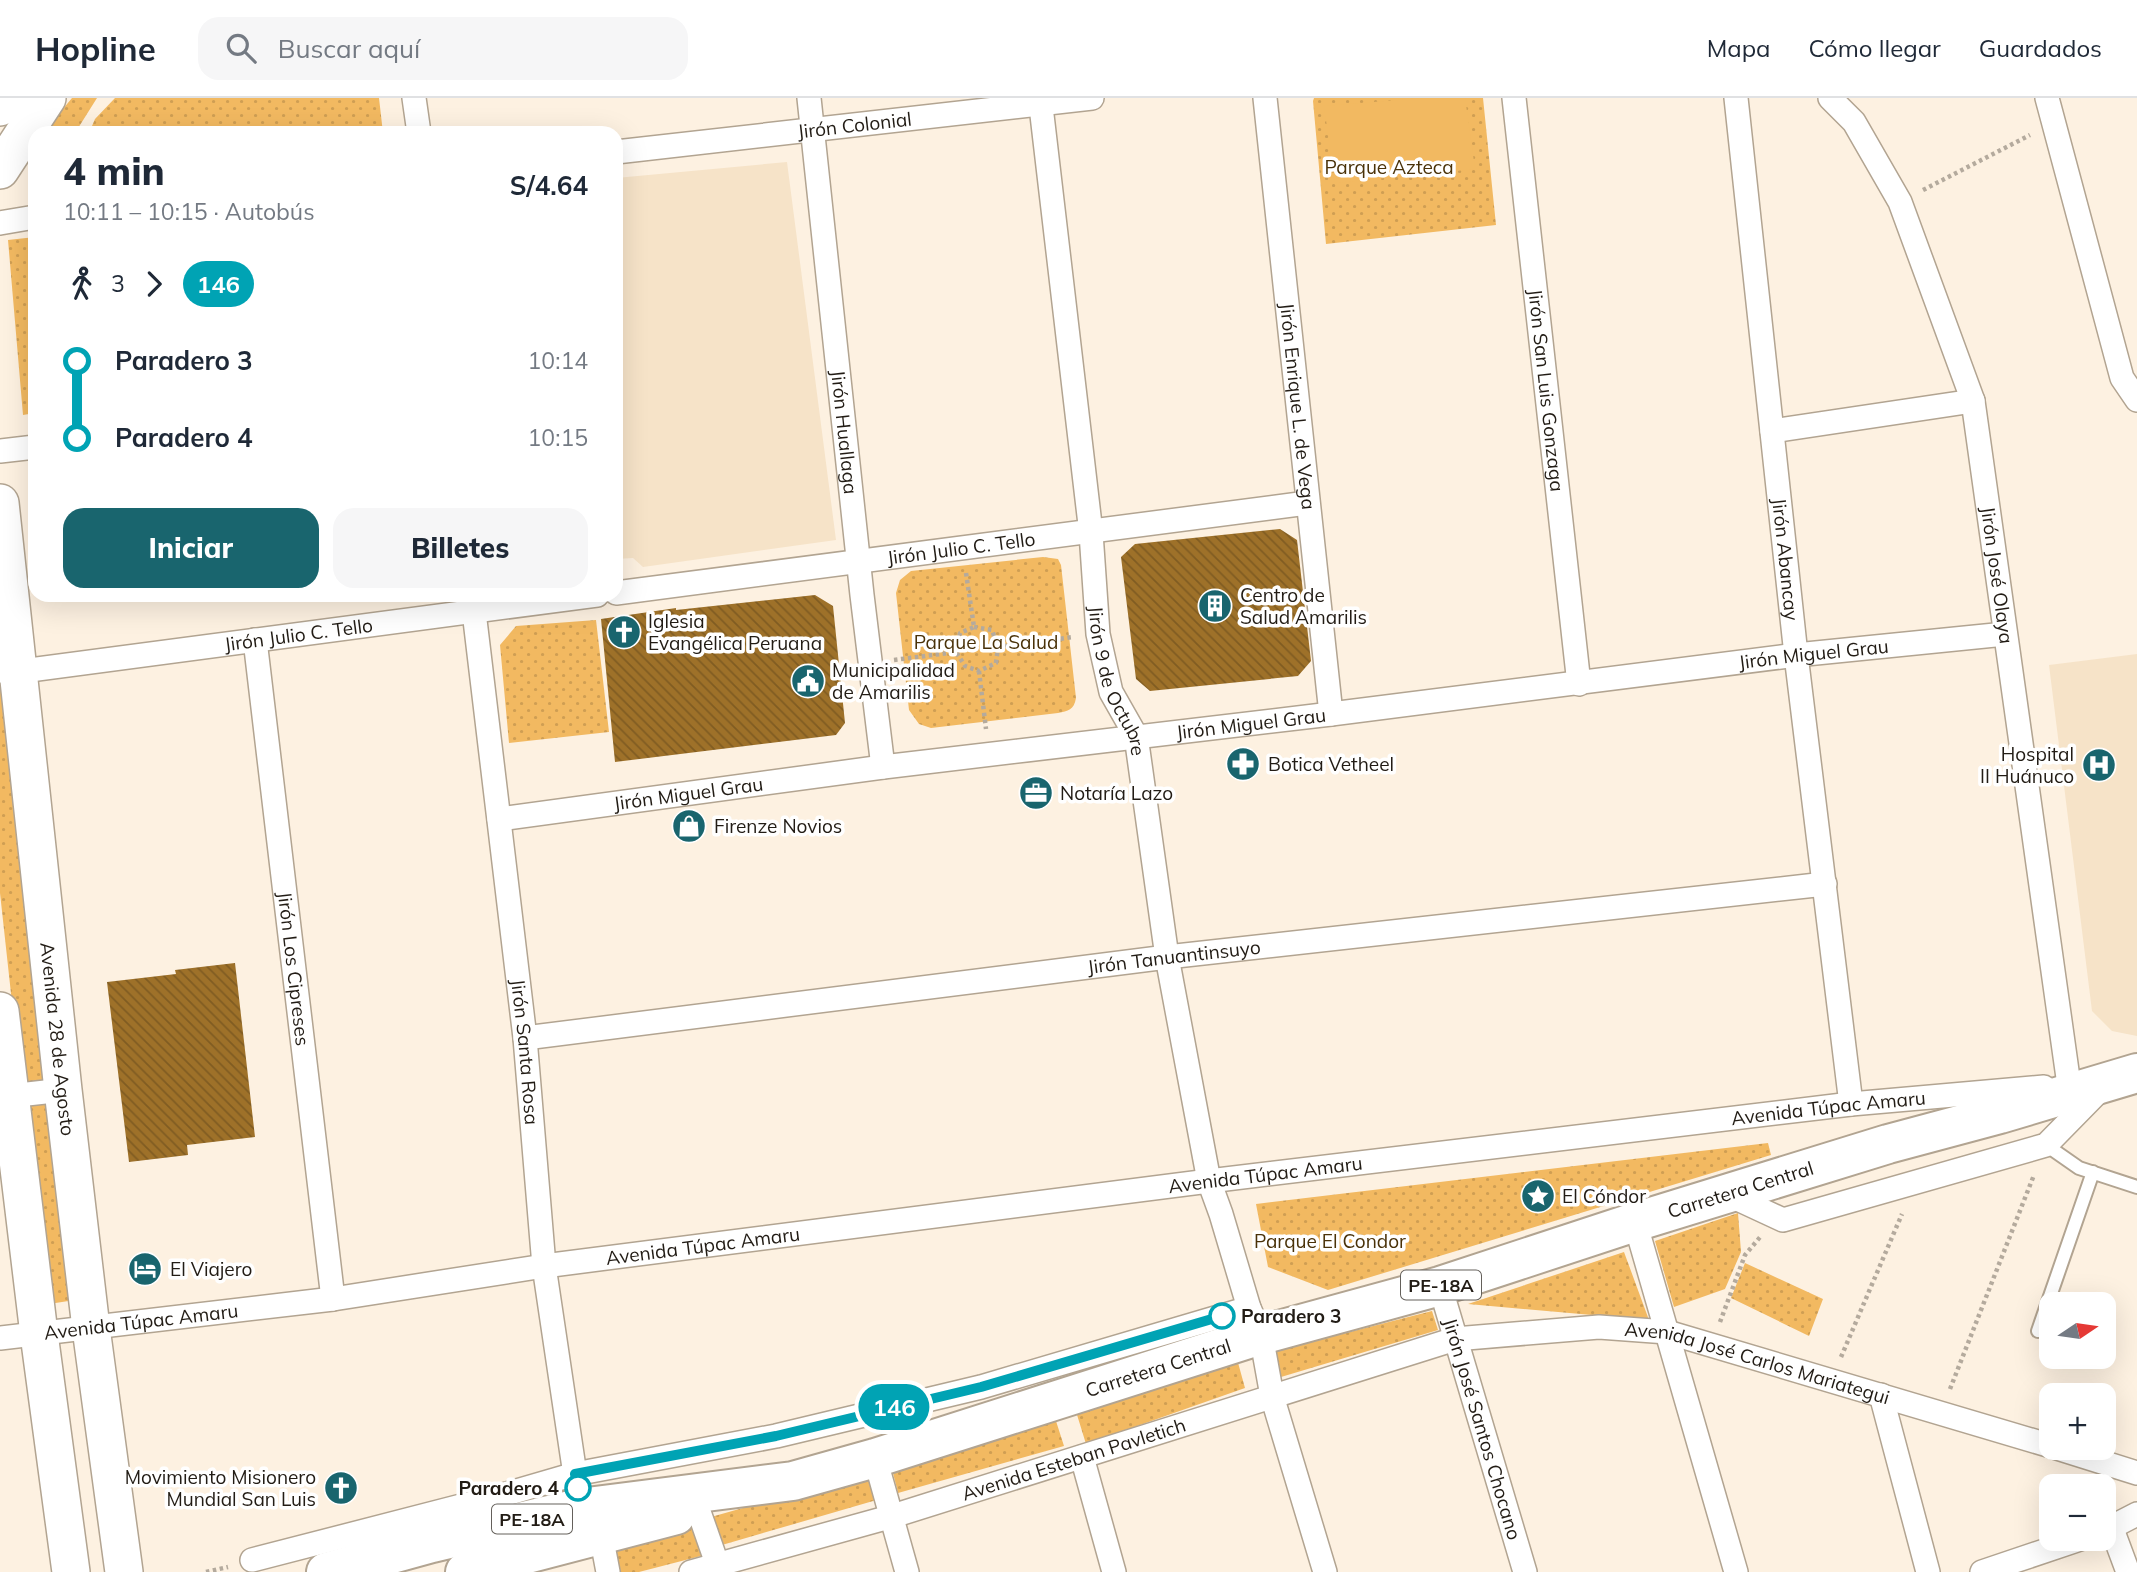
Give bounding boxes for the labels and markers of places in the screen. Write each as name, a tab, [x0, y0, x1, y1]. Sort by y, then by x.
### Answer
place label: Centro de Salud Amarilis	[1240, 583, 1367, 629]
building icon: Centro de Salud Amarilis	[1196, 587, 1234, 625]
place label: Iglesia Evangélica Peruana	[648, 609, 822, 655]
church icon: Iglesia Evangélica Peruana	[605, 613, 643, 651]
place label: Municipalidad de Amarilis	[832, 658, 955, 704]
public building icon: Municipalidad de Amarilis	[789, 662, 827, 700]
place label: Hospital II Huánuco	[1980, 742, 2074, 788]
pharmacy icon: Botica Vetheel	[1224, 745, 1262, 783]
hospital icon: Hospital II Huánuco	[2080, 746, 2118, 784]
place label: Botica Vetheel	[1268, 752, 1394, 776]
office icon: Notaría Lazo	[1017, 774, 1055, 812]
place label: Notaría Lazo	[1060, 781, 1173, 805]
shop icon: Firenze Novios	[670, 807, 708, 845]
place label: Firenze Novios	[714, 814, 842, 838]
place icon: El Cóndor	[1519, 1177, 1557, 1215]
place label: El Cóndor	[1562, 1184, 1646, 1208]
hotel icon: El Viajero	[126, 1250, 164, 1288]
place label: El Viajero	[170, 1257, 252, 1281]
marker: Paradero 3	[1209, 1303, 1235, 1329]
place label: Paradero 3	[1241, 1304, 1342, 1328]
place label: Movimiento Misionero Mundial San Luis	[125, 1465, 316, 1511]
church icon: Movimiento Misionero Mundial San Luis	[322, 1469, 360, 1507]
marker: Paradero 4	[565, 1475, 591, 1501]
place label: Paradero 4	[458, 1476, 560, 1500]

